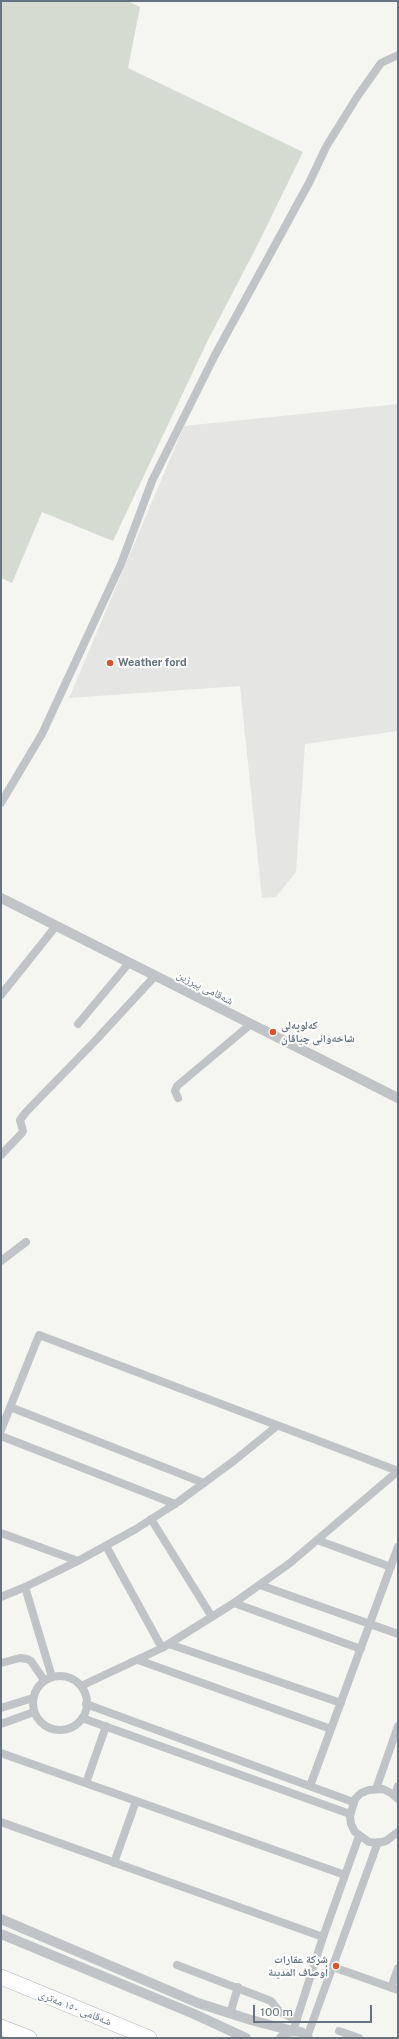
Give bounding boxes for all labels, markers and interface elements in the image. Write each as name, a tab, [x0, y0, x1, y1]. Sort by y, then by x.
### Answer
place label: Weather ford	[118, 656, 187, 670]
marker: Weather ford	[105, 658, 115, 668]
street label: شەقامی پیرزین	[175, 968, 235, 1008]
place label: کەلوپەلی شاخەوانی چیاڤان	[281, 1019, 355, 1045]
marker: کەلوپەلی شاخەوانی چیاڤان	[268, 1027, 278, 1037]
place label: شركة عقارات أوصاف المدينة	[268, 1953, 328, 1979]
marker: شركة عقارات أوصاف المدينة	[331, 1961, 341, 1971]
street label: شەقامی ١٥٠ مەتری	[37, 1987, 113, 2029]
scale bar	[255, 1997, 374, 2023]
text: 100 m	[260, 2005, 293, 2019]

